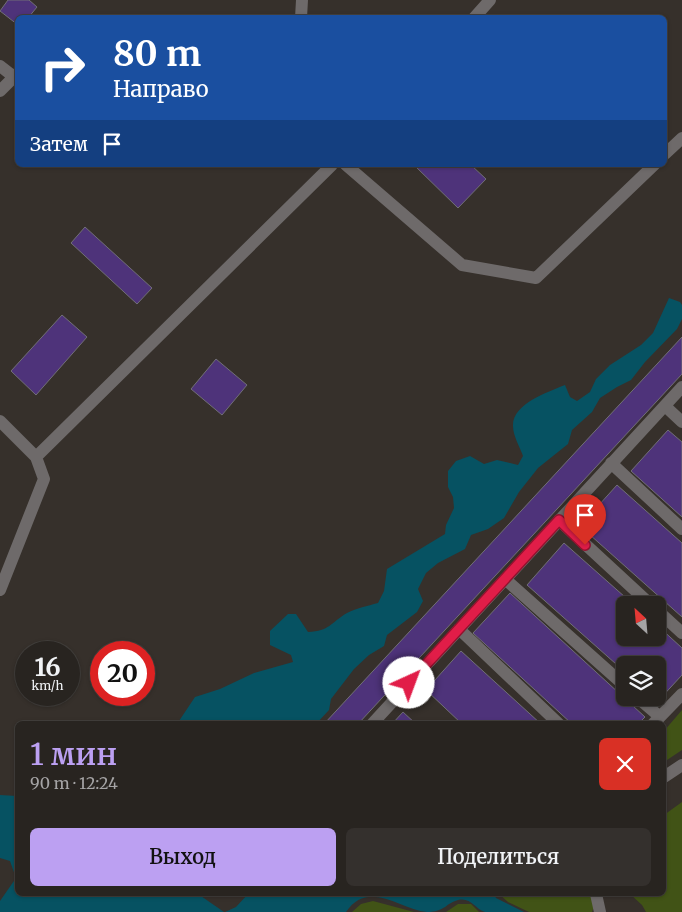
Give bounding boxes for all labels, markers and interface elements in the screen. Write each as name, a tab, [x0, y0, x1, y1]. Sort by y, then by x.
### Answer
text: 80 m	[113, 32, 201, 76]
icon: right	[30, 35, 95, 100]
text: Направо	[113, 75, 209, 103]
icon: arrive	[98, 130, 126, 158]
text: Затем	[30, 132, 88, 156]
pin	[564, 494, 606, 545]
icon: arrive	[571, 501, 599, 529]
north arrow	[616, 596, 666, 646]
map controls	[616, 596, 666, 706]
speed limit sign: 20	[90, 641, 155, 706]
text: 16	[34, 651, 61, 683]
position arrow	[382, 656, 434, 708]
button: layers	[616, 656, 666, 706]
text: km/h	[32, 678, 63, 693]
text: 1 мин	[30, 735, 117, 773]
button: close	[599, 738, 651, 790]
text: 90 m · 12:24	[30, 773, 118, 793]
button: Выход	[30, 828, 336, 886]
button: Поделиться	[346, 828, 651, 886]

